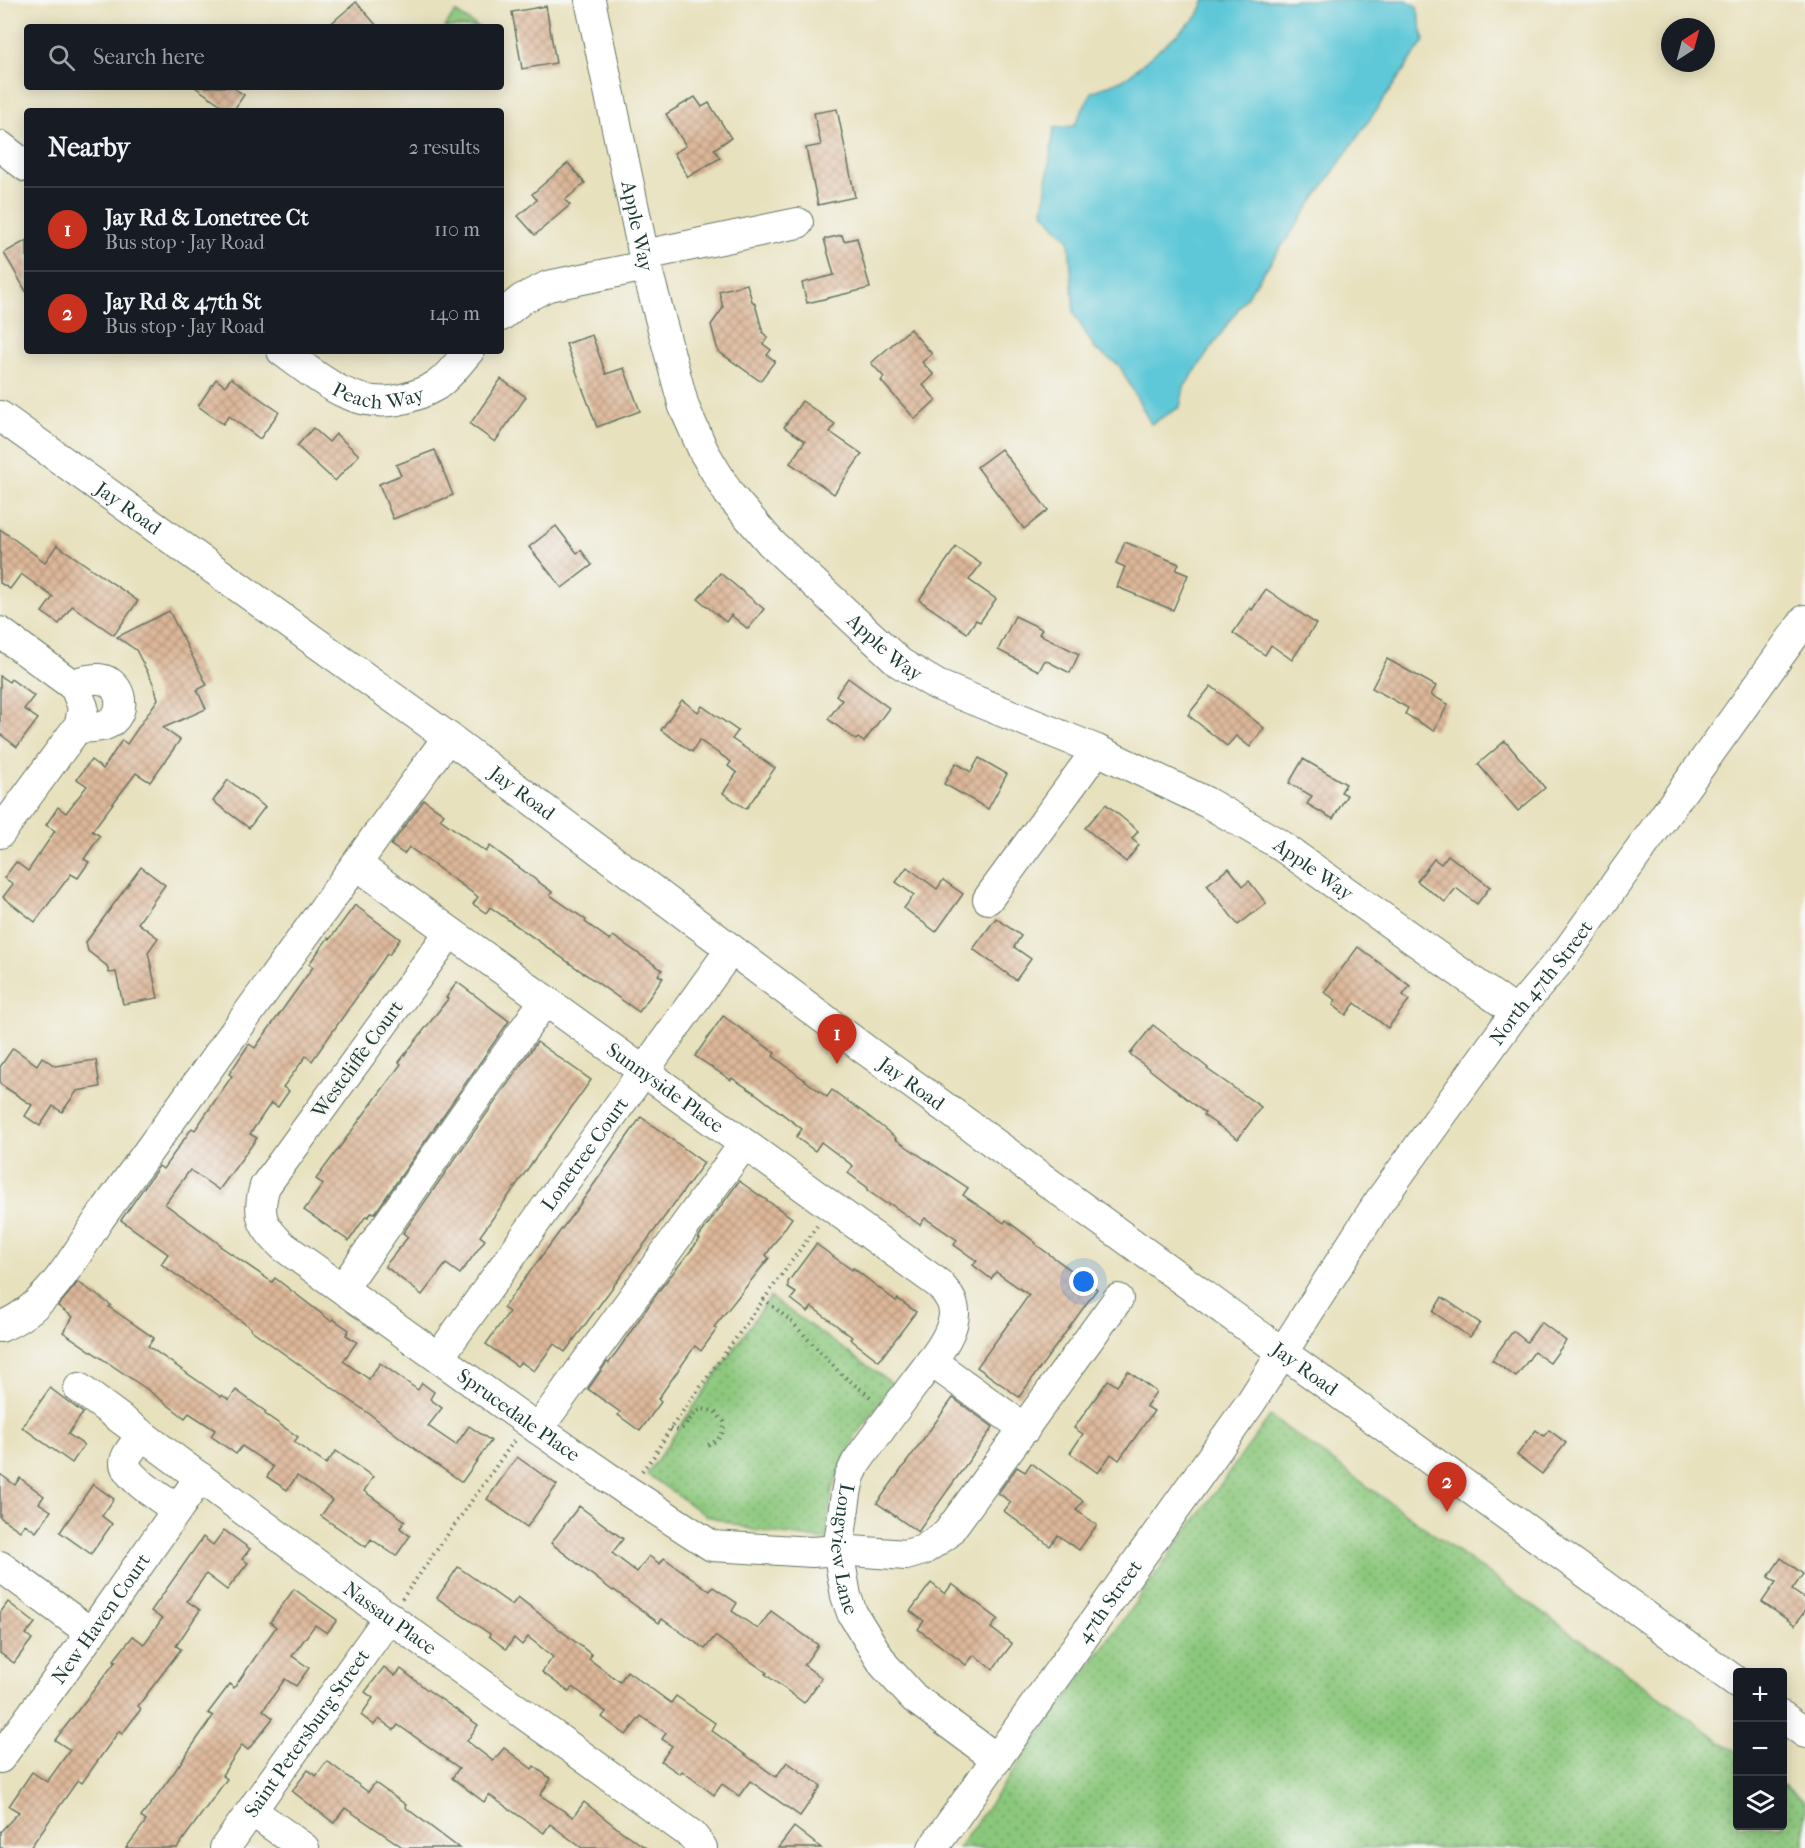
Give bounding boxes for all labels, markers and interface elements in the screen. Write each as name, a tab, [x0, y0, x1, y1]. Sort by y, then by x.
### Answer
north arrow	[1661, 18, 1715, 72]
search box	[24, 24, 504, 90]
icon: search	[45, 41, 78, 74]
text: Search here	[93, 44, 205, 70]
text: Nearby	[48, 132, 130, 163]
text: 2 results	[409, 136, 480, 159]
street label: Apple Way	[616, 178, 658, 275]
text: Jay Rd & Lonetree Ct	[105, 205, 308, 231]
text: 1	[64, 218, 71, 241]
text: 110 m	[434, 218, 480, 241]
text: Bus stop · Jay Road	[105, 231, 265, 254]
text: Jay Rd & 47th St	[105, 289, 261, 315]
text: 2	[62, 302, 73, 325]
text: 140 m	[429, 302, 480, 325]
text: Bus stop · Jay Road	[105, 315, 265, 338]
street label: Peach Way	[329, 378, 429, 414]
street label: Jay Road	[89, 476, 166, 540]
street label: Apple Way	[842, 608, 928, 686]
street label: Jay Road	[483, 760, 560, 826]
street label: Apple Way	[1268, 833, 1359, 906]
street label: North 47th Street	[1485, 916, 1598, 1050]
street label: Westcliffe Court	[307, 996, 408, 1123]
pin: 1	[818, 1014, 856, 1064]
street label: Sunnyside Place	[602, 1038, 728, 1138]
street label: Jay Road	[873, 1051, 950, 1116]
street label: Lonetree Court	[537, 1093, 633, 1215]
your location	[1069, 1267, 1098, 1296]
street label: Jay Road	[1266, 1337, 1343, 1401]
street label: Sprucedale Place	[453, 1364, 584, 1467]
pin: 2	[1428, 1462, 1466, 1512]
street label: Longview Lane	[826, 1482, 863, 1618]
street label: New Haven Court	[47, 1549, 155, 1688]
street label: 47th Street	[1072, 1556, 1147, 1648]
street label: Nassau Place	[339, 1577, 441, 1660]
street label: Saint Petersburg Street	[240, 1645, 375, 1822]
map controls	[1733, 1668, 1787, 1830]
button: +	[1733, 1668, 1787, 1722]
button: −	[1733, 1722, 1787, 1776]
button: layers	[1733, 1776, 1787, 1830]

